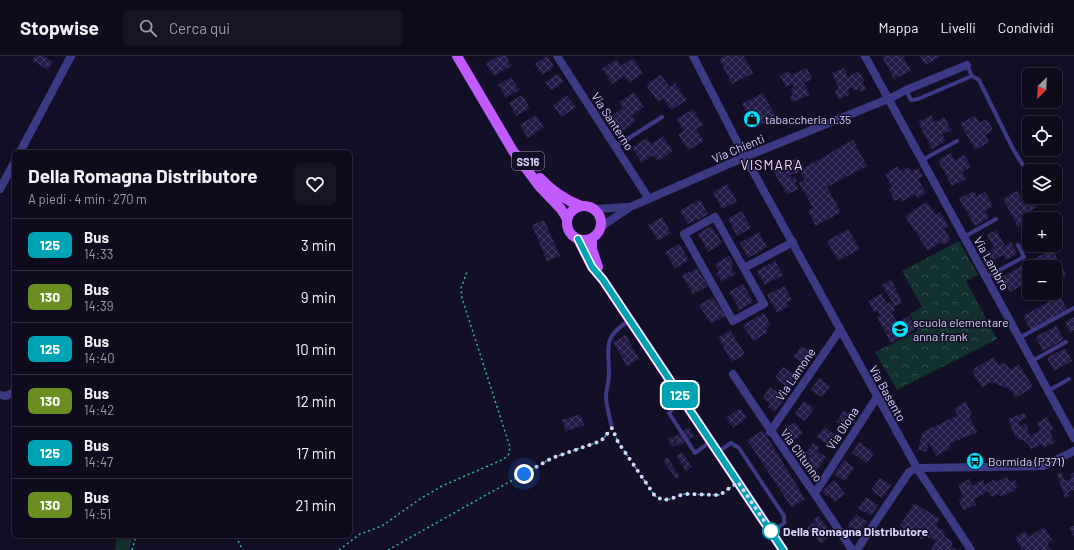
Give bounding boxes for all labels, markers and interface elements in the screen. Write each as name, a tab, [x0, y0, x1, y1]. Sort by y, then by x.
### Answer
search box	[123, 10, 403, 46]
text: Stopwise	[20, 16, 99, 39]
icon: search	[137, 17, 159, 39]
text: Cerca qui	[169, 19, 230, 37]
text: Mappa	[879, 19, 918, 36]
text: Livelli	[940, 19, 976, 36]
text: Condividi	[998, 19, 1054, 36]
north arrow	[1022, 68, 1062, 108]
map controls	[1022, 68, 1062, 300]
street label: Via Santerno	[589, 89, 637, 153]
shop icon: tabaccheria n.35	[742, 109, 762, 129]
place label: tabaccheria n.35	[765, 112, 851, 126]
button: locate	[1022, 116, 1062, 156]
street label: Via Chienti	[710, 131, 766, 165]
road number: SS16	[512, 152, 544, 170]
district label: VISMARA	[740, 156, 804, 173]
button: heart	[294, 163, 336, 205]
text: Della Romagna Distributore	[28, 164, 258, 187]
button: layers	[1022, 164, 1062, 204]
text: A piedi · 4 min · 270 m	[28, 191, 147, 207]
button: +	[1022, 212, 1062, 252]
text: Bus	[84, 228, 109, 246]
street label: Via Lambro	[972, 234, 1012, 292]
text: 125	[40, 236, 60, 253]
text: 3 min	[301, 236, 336, 254]
text: 14:33	[84, 246, 114, 262]
button: −	[1022, 260, 1062, 300]
text: Bus	[84, 280, 109, 298]
text: 130	[40, 288, 60, 305]
text: 9 min	[301, 288, 336, 306]
text: 14:39	[84, 298, 114, 314]
place label: scuola elementare anna frank	[913, 315, 1009, 343]
school or university icon: scuola elementare anna frank	[890, 319, 910, 339]
text: Bus	[84, 332, 109, 350]
text: 125	[40, 340, 60, 357]
text: 10 min	[295, 340, 336, 358]
street label: Via Lamone	[772, 345, 818, 403]
text: 14:40	[84, 350, 115, 366]
street label: Via Basento	[867, 363, 909, 423]
line badge: 125	[657, 382, 703, 408]
text: Bus	[84, 384, 109, 402]
text: 125	[670, 386, 690, 403]
text: 130	[40, 392, 60, 409]
text: 12 min	[295, 392, 336, 410]
text: 14:42	[84, 402, 114, 418]
street label: Via Olona	[823, 404, 861, 452]
street label: Via Clitunno	[778, 426, 826, 484]
text: Bus	[84, 436, 109, 454]
text: 125	[40, 444, 60, 461]
text: 17 min	[296, 444, 336, 462]
bus stop icon: Bormida (P371)	[965, 451, 985, 471]
text: 14:47	[84, 454, 113, 470]
place label: Bormida (P371)	[988, 454, 1065, 468]
your location	[514, 464, 534, 484]
text: Bus	[84, 488, 109, 506]
text: 130	[40, 496, 60, 513]
text: 21 min	[296, 496, 336, 514]
text: 14:51	[84, 506, 111, 522]
marker: Della Romagna Distributore	[762, 522, 780, 540]
place label: Della Romagna Distributore	[783, 524, 928, 538]

